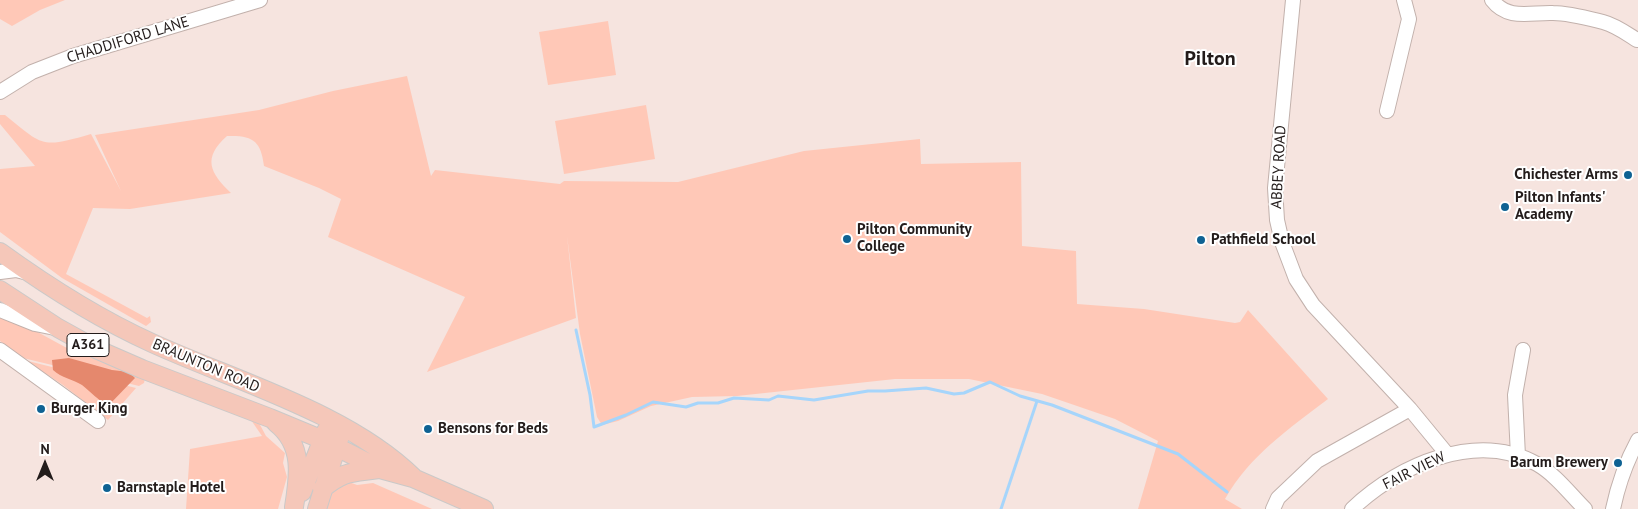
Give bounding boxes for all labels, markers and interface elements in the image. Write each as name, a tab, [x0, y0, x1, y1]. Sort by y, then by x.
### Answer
street label: CHADDIFORD LANE	[65, 13, 191, 67]
district label: Pilton	[1184, 47, 1236, 71]
street label: ABBEY ROAD	[1268, 125, 1290, 209]
place label: Chichester Arms	[1514, 166, 1618, 184]
marker: Chichester Arms	[1622, 169, 1634, 181]
place label: Pilton Infants' Academy	[1515, 189, 1605, 224]
marker: Pilton Infants' Academy	[1499, 201, 1511, 213]
place label: Pilton Community College	[857, 221, 972, 256]
place label: Pathfield School	[1211, 231, 1315, 249]
marker: Pilton Community College	[841, 233, 853, 245]
marker: Pathfield School	[1195, 234, 1207, 246]
road number: A361	[67, 334, 109, 356]
street label: BRAUNTON ROAD	[150, 335, 262, 397]
place label: Burger King	[51, 400, 127, 418]
marker: Burger King	[35, 403, 47, 415]
place label: Bensons for Beds	[438, 420, 548, 438]
marker: Bensons for Beds	[422, 423, 434, 435]
north arrow	[20, 439, 70, 489]
text: N	[40, 440, 50, 458]
street label: FAIR VIEW	[1380, 448, 1448, 494]
place label: Barum Brewery	[1510, 454, 1608, 472]
marker: Barum Brewery	[1612, 457, 1624, 469]
place label: Barnstaple Hotel	[117, 479, 225, 497]
marker: Barnstaple Hotel	[101, 482, 113, 494]

